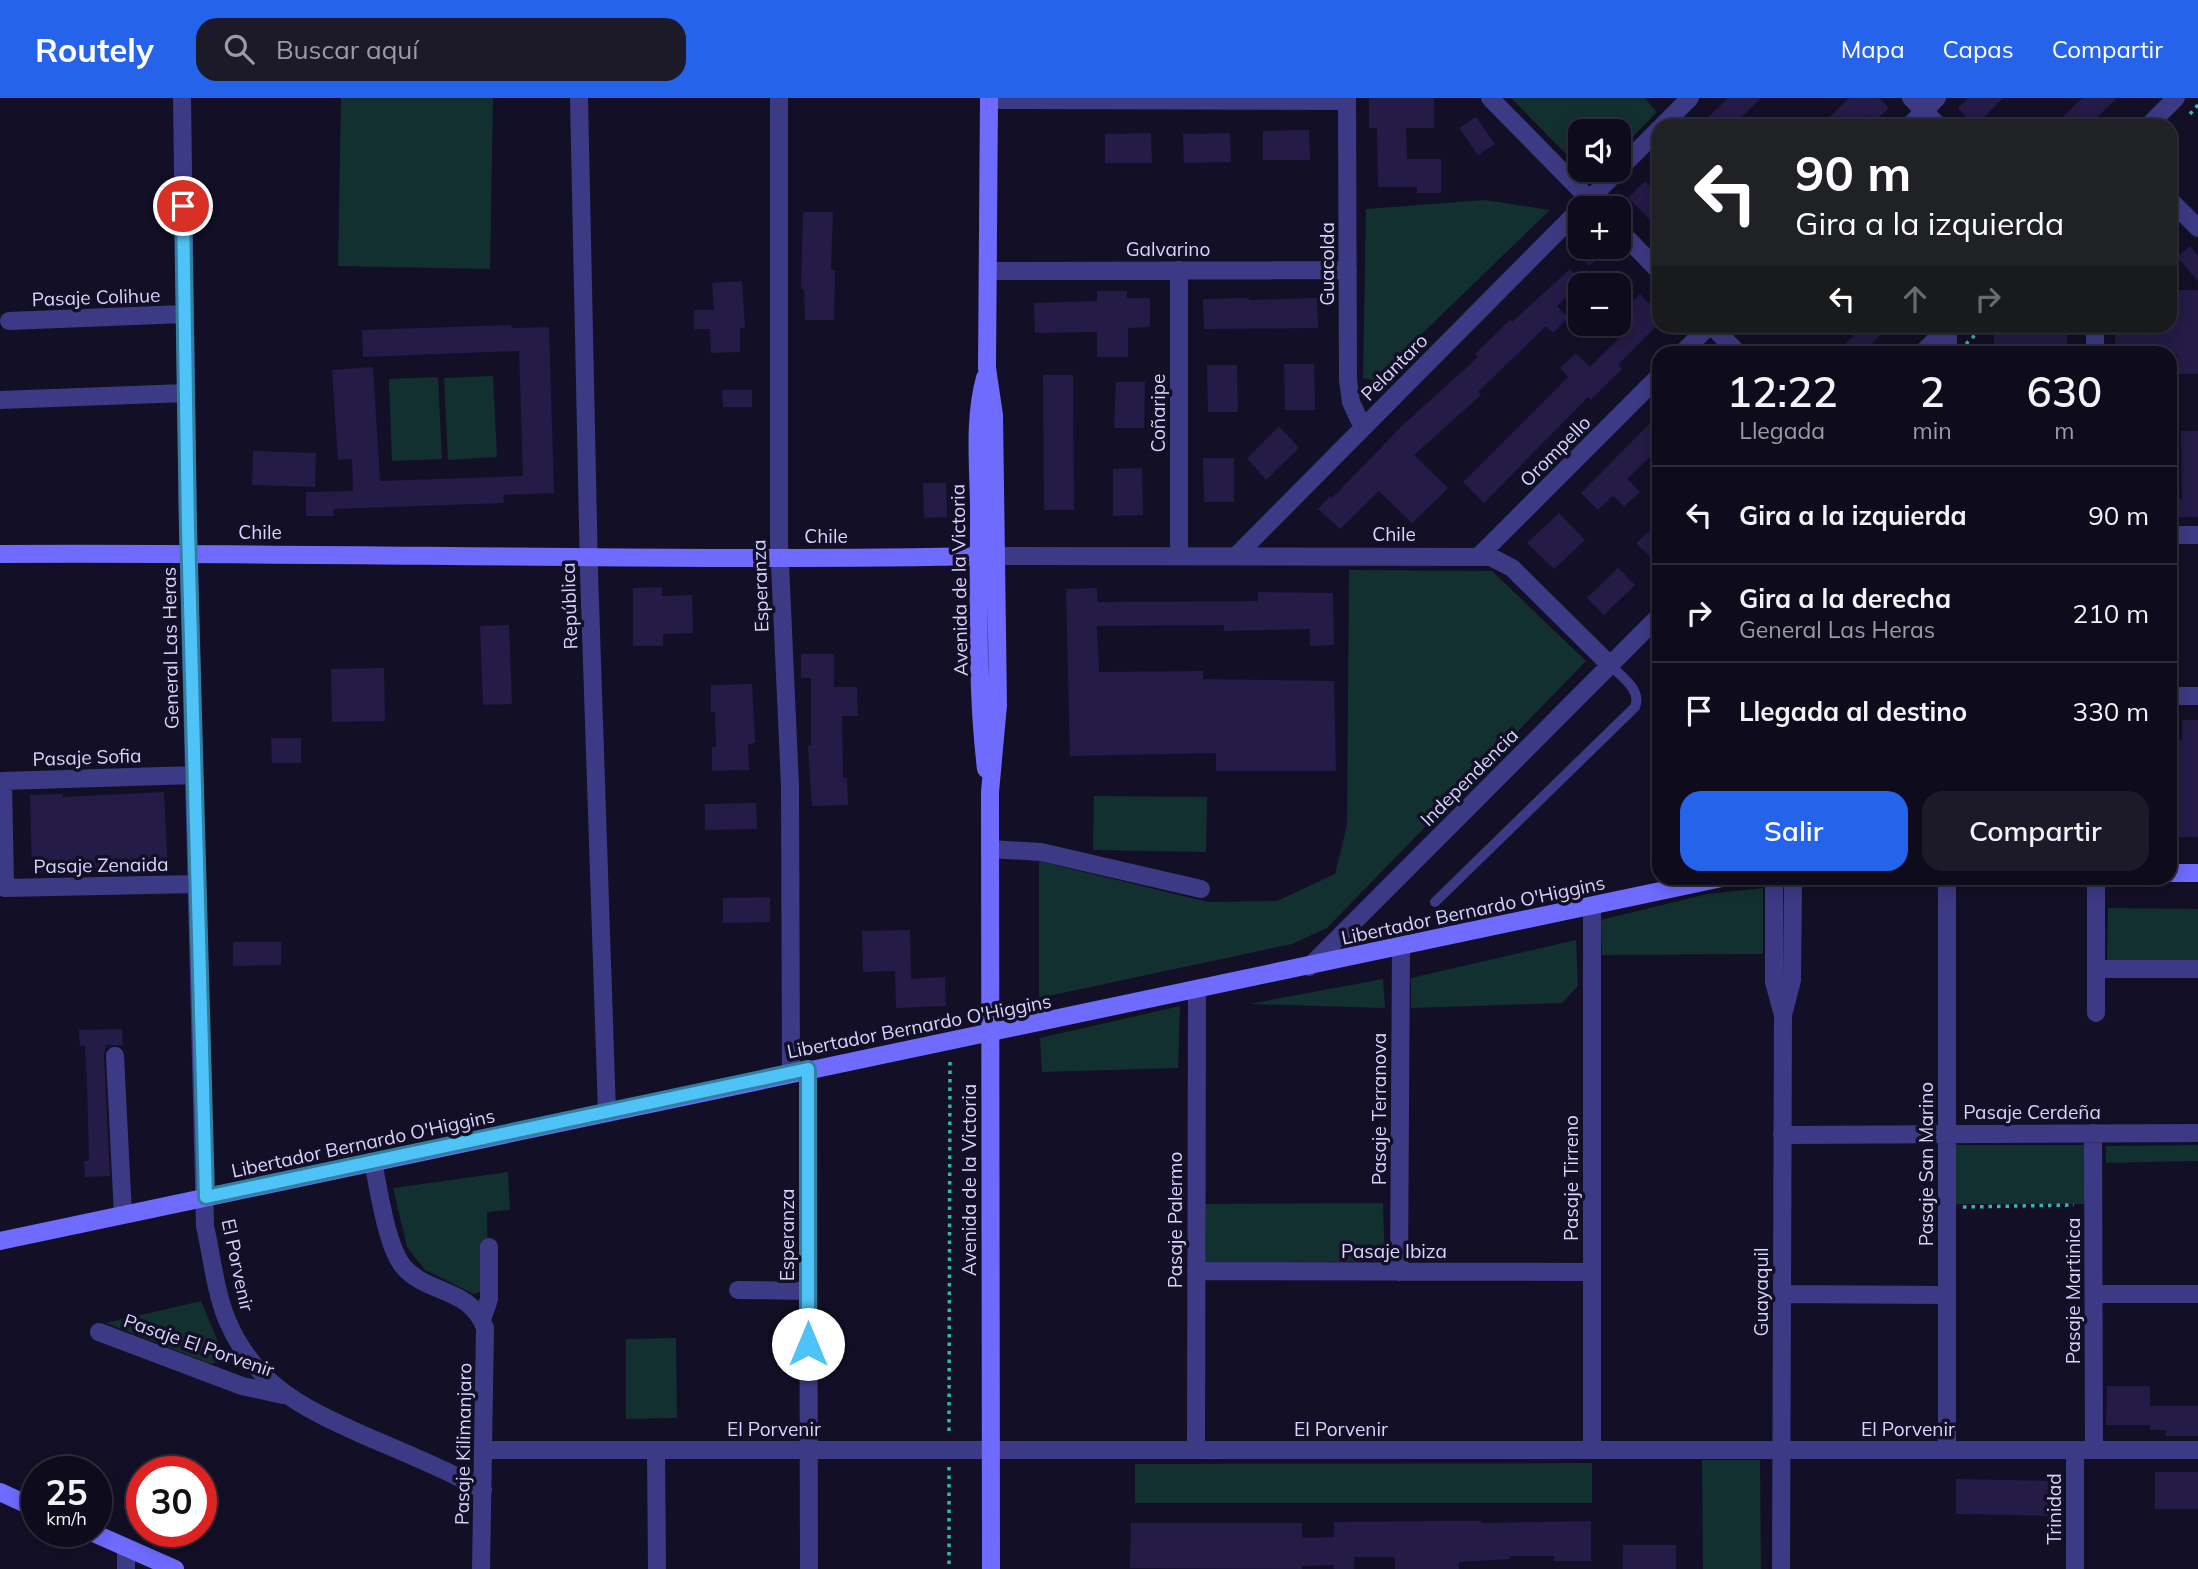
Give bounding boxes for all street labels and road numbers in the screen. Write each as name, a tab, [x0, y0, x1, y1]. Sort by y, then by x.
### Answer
street label: Guacolda	[1315, 222, 1339, 306]
street label: Galvarino	[1126, 237, 1210, 261]
street label: Pasaje Colihue	[31, 283, 161, 311]
street label: Pelantaro	[1355, 328, 1433, 406]
street label: Coñaripe	[1146, 374, 1170, 452]
street label: Orompello	[1514, 410, 1596, 492]
street label: Avenida de la Victoria	[945, 484, 973, 676]
street label: Chile	[238, 520, 282, 544]
street label: Chile	[1372, 522, 1416, 546]
street label: Chile	[804, 524, 848, 548]
street label: Esperanza	[746, 539, 774, 633]
street label: República	[555, 562, 583, 650]
street label: General Las Heras	[157, 567, 183, 729]
street label: Independencia	[1415, 723, 1523, 831]
street label: Pasaje Sofia	[32, 743, 142, 771]
street label: Pasaje Zenaida	[33, 852, 169, 878]
street label: Libertador Bernardo O'Higgins	[1339, 870, 1607, 950]
street label: Libertador Bernardo O'Higgins	[785, 989, 1053, 1063]
street label: Pasaje Terranova	[1367, 1033, 1391, 1185]
street label: Pasaje San Marino	[1914, 1082, 1938, 1246]
street label: Avenida de la Victoria	[957, 1084, 981, 1276]
street label: Pasaje Cerdeña	[1963, 1100, 2101, 1124]
street label: Libertador Bernardo O'Higgins	[229, 1103, 497, 1183]
street label: Pasaje Tirreno	[1559, 1115, 1583, 1241]
street label: Pasaje Palermo	[1163, 1152, 1187, 1288]
street label: Esperanza	[775, 1189, 799, 1281]
street label: El Porvenir	[217, 1217, 260, 1313]
street label: Pasaje Martinica	[2061, 1218, 2085, 1364]
street label: Pasaje Ibiza	[1341, 1239, 1447, 1263]
street label: Guayaquil	[1749, 1248, 1773, 1336]
street label: Pasaje El Porvenir	[121, 1308, 278, 1382]
street label: Pasaje Kilimanjaro	[450, 1363, 476, 1525]
street label: El Porvenir	[727, 1417, 821, 1441]
street label: El Porvenir	[1294, 1417, 1388, 1441]
street label: El Porvenir	[1861, 1417, 1955, 1441]
street label: Trinidad	[2042, 1473, 2066, 1545]

